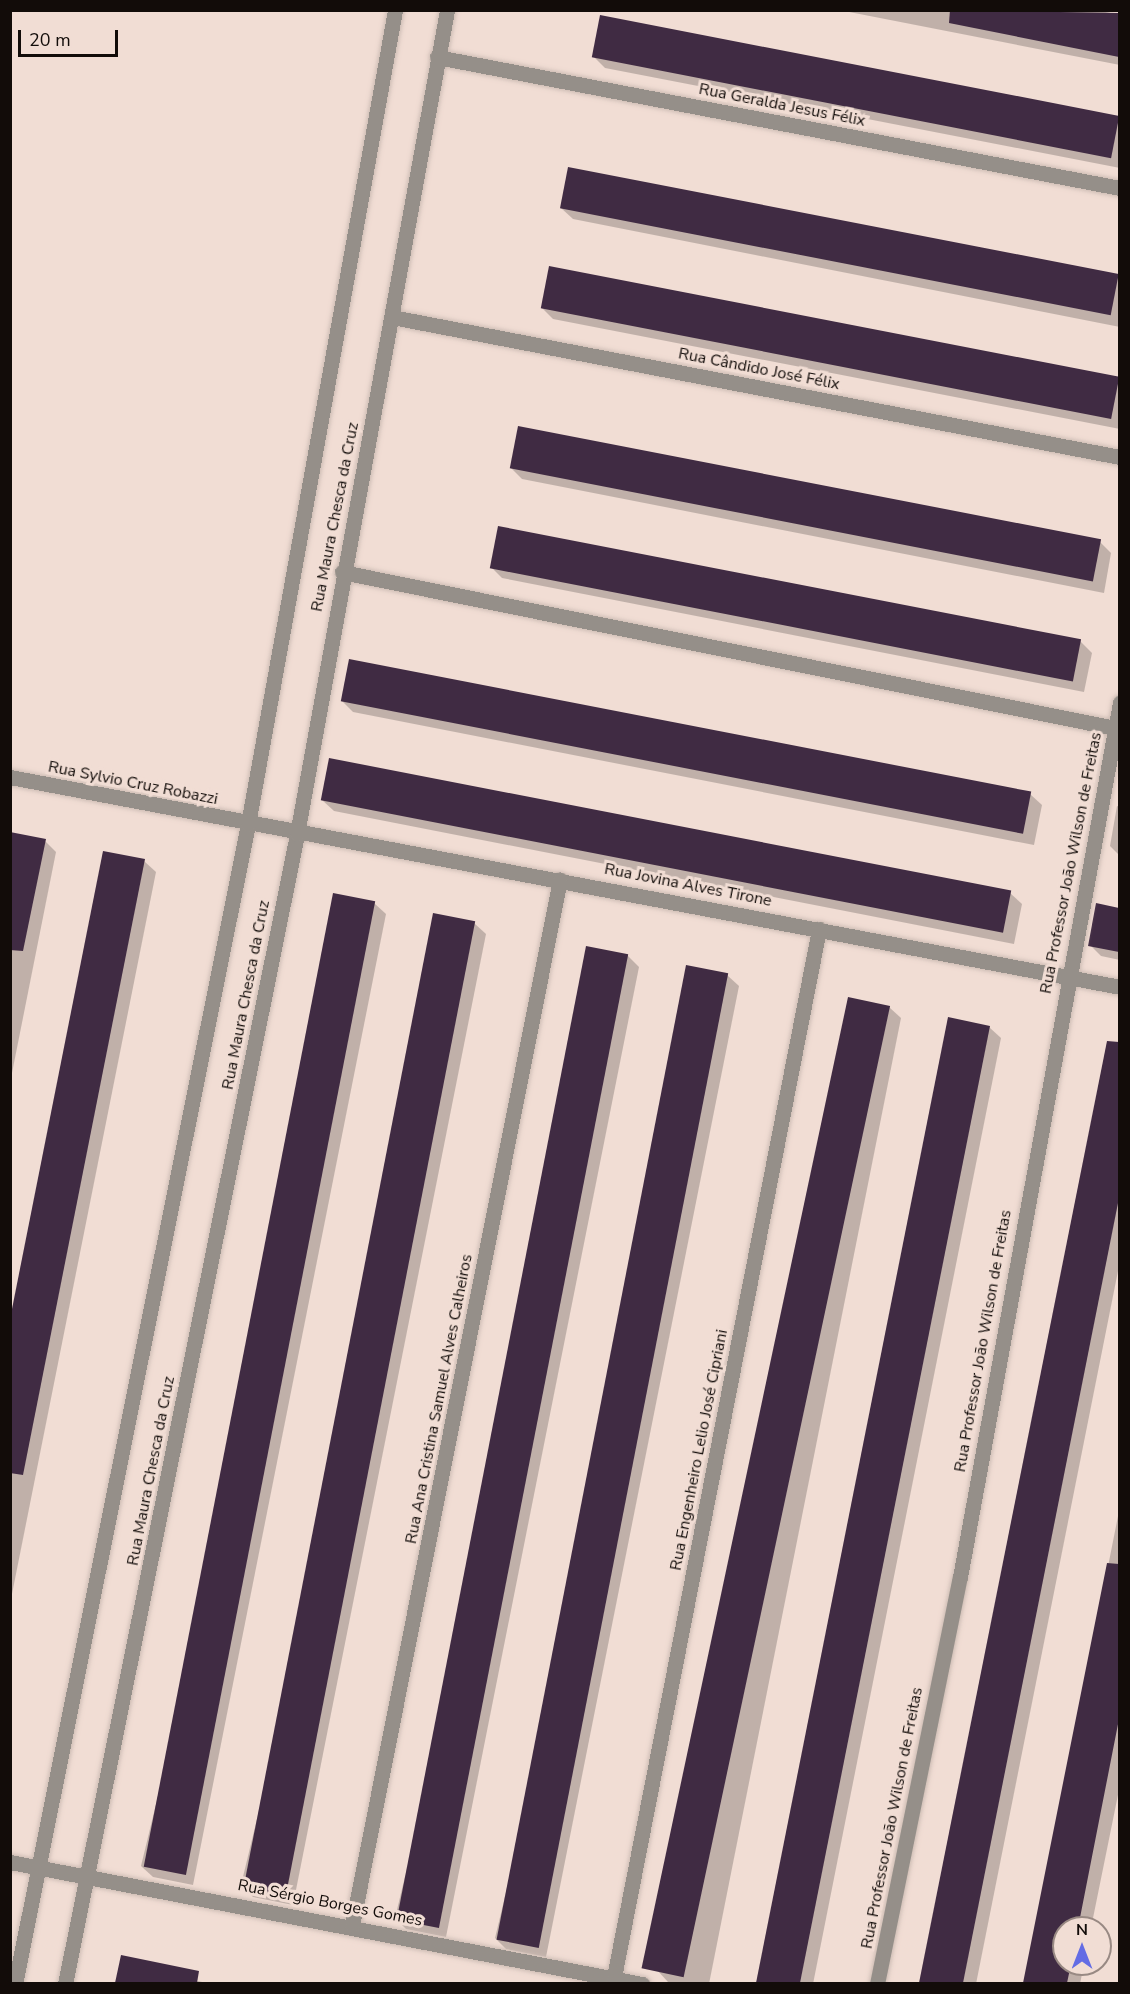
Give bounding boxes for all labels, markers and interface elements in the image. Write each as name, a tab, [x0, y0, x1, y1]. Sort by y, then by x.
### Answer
scale bar	[21, 18, 122, 56]
text: 20 m	[29, 28, 71, 52]
street label: Rua Geralda Jesus Félix	[697, 79, 867, 131]
street label: Rua Cândido José Félix	[677, 344, 841, 394]
street label: Rua Maura Chesca da Cruz	[307, 421, 363, 613]
street label: Rua Professor João Wilson de Freitas	[1036, 731, 1106, 995]
street label: Rua Sylvio Cruz Robazzi	[47, 757, 219, 809]
street label: Rua Jovina Alves Tirone	[603, 859, 773, 911]
street label: Rua Maura Chesca da Cruz	[218, 899, 274, 1091]
street label: Rua Professor João Wilson de Freitas	[950, 1208, 1016, 1474]
street label: Rua Ana Cristina Samuel Alves Calheiros	[401, 1253, 477, 1545]
street label: Rua Engenheiro Lelio José Cipriani	[666, 1328, 732, 1572]
street label: Rua Maura Chesca da Cruz	[123, 1375, 179, 1567]
street label: Rua Professor João Wilson de Freitas	[857, 1686, 927, 1950]
street label: Rua Sérgio Borges Gomes	[236, 1876, 424, 1930]
north arrow	[1052, 1916, 1112, 1976]
text: N	[1076, 1919, 1088, 1941]

